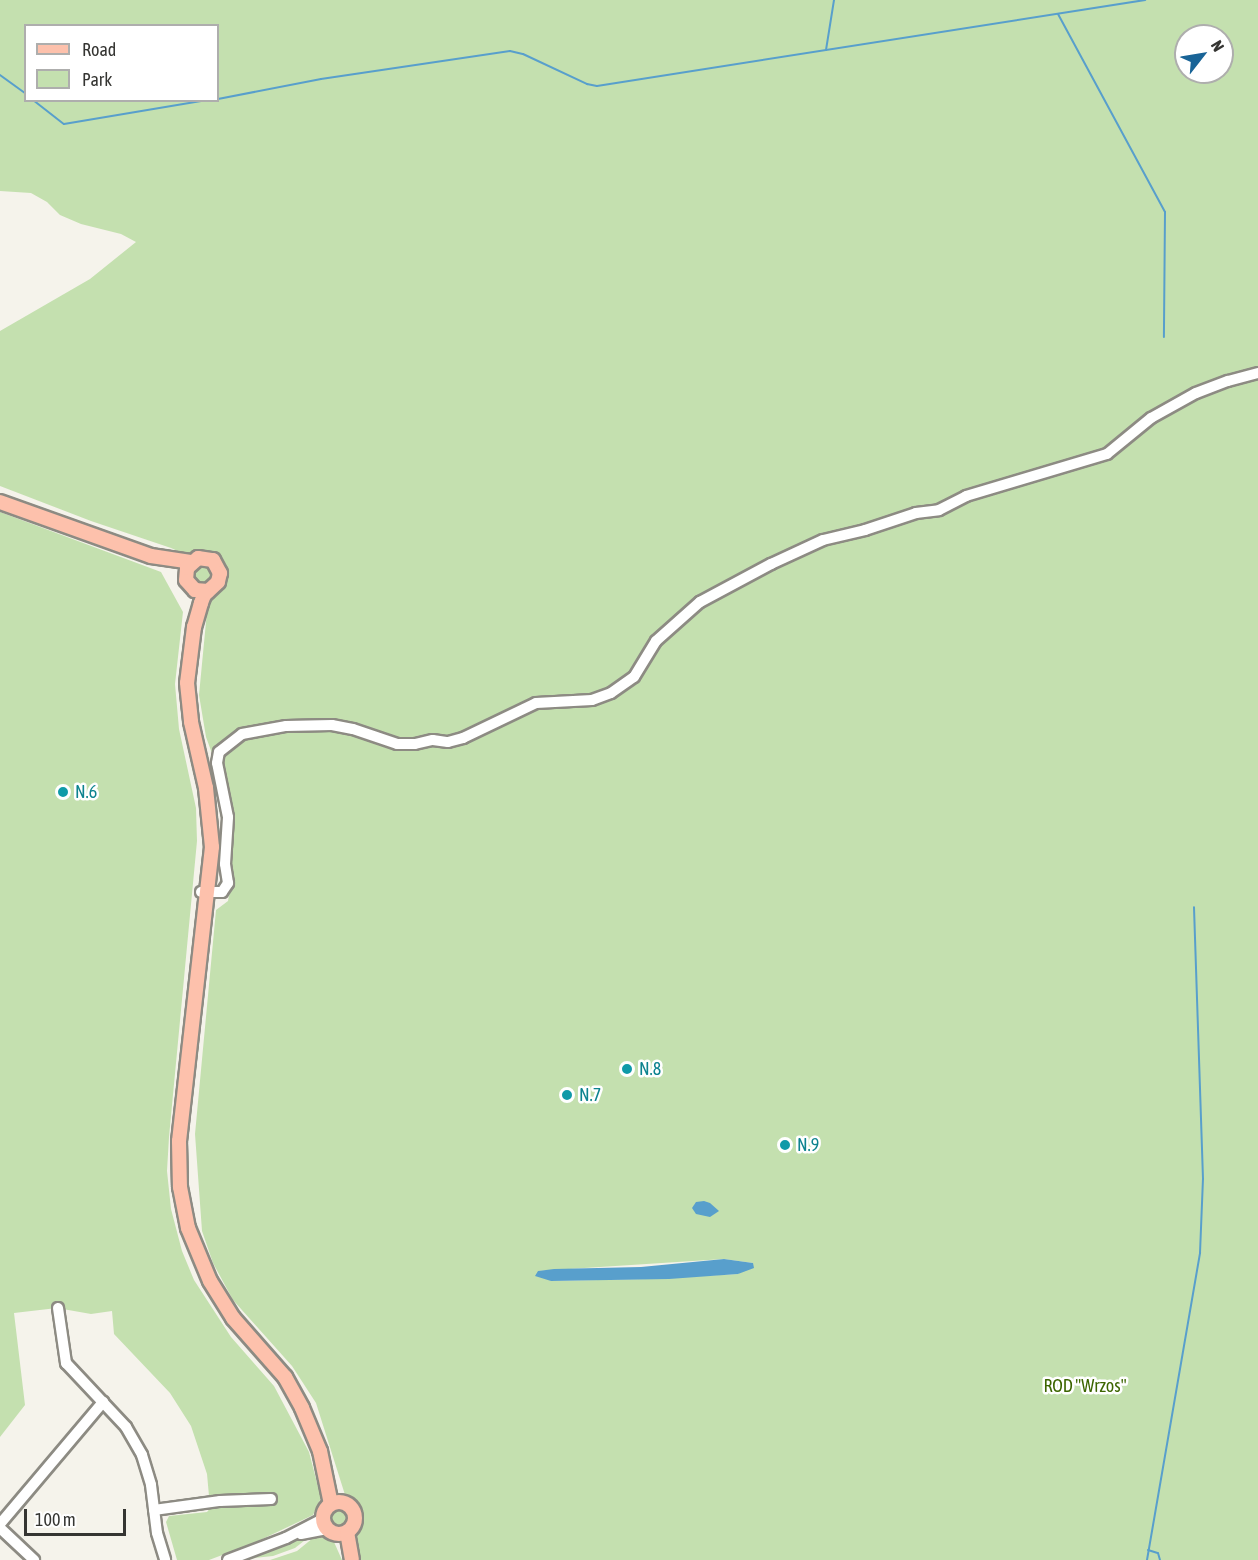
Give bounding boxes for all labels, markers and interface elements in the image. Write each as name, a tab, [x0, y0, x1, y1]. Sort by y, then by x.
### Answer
legend	[24, 24, 219, 102]
north arrow	[1174, 24, 1234, 84]
text: N	[1208, 37, 1228, 54]
text: Road	[82, 39, 116, 60]
text: Park	[82, 69, 112, 90]
place label: N.6	[75, 781, 97, 803]
marker: N.6	[56, 785, 70, 799]
place label: N.8	[639, 1058, 661, 1080]
marker: N.8	[620, 1062, 634, 1076]
place label: N.7	[579, 1084, 601, 1106]
marker: N.7	[560, 1088, 574, 1102]
place label: N.9	[797, 1134, 819, 1156]
marker: N.9	[778, 1138, 792, 1152]
park label: ROD "Wrzos"	[1043, 1375, 1127, 1397]
scale bar	[27, 1497, 129, 1535]
text: 100 m	[35, 1509, 76, 1530]

